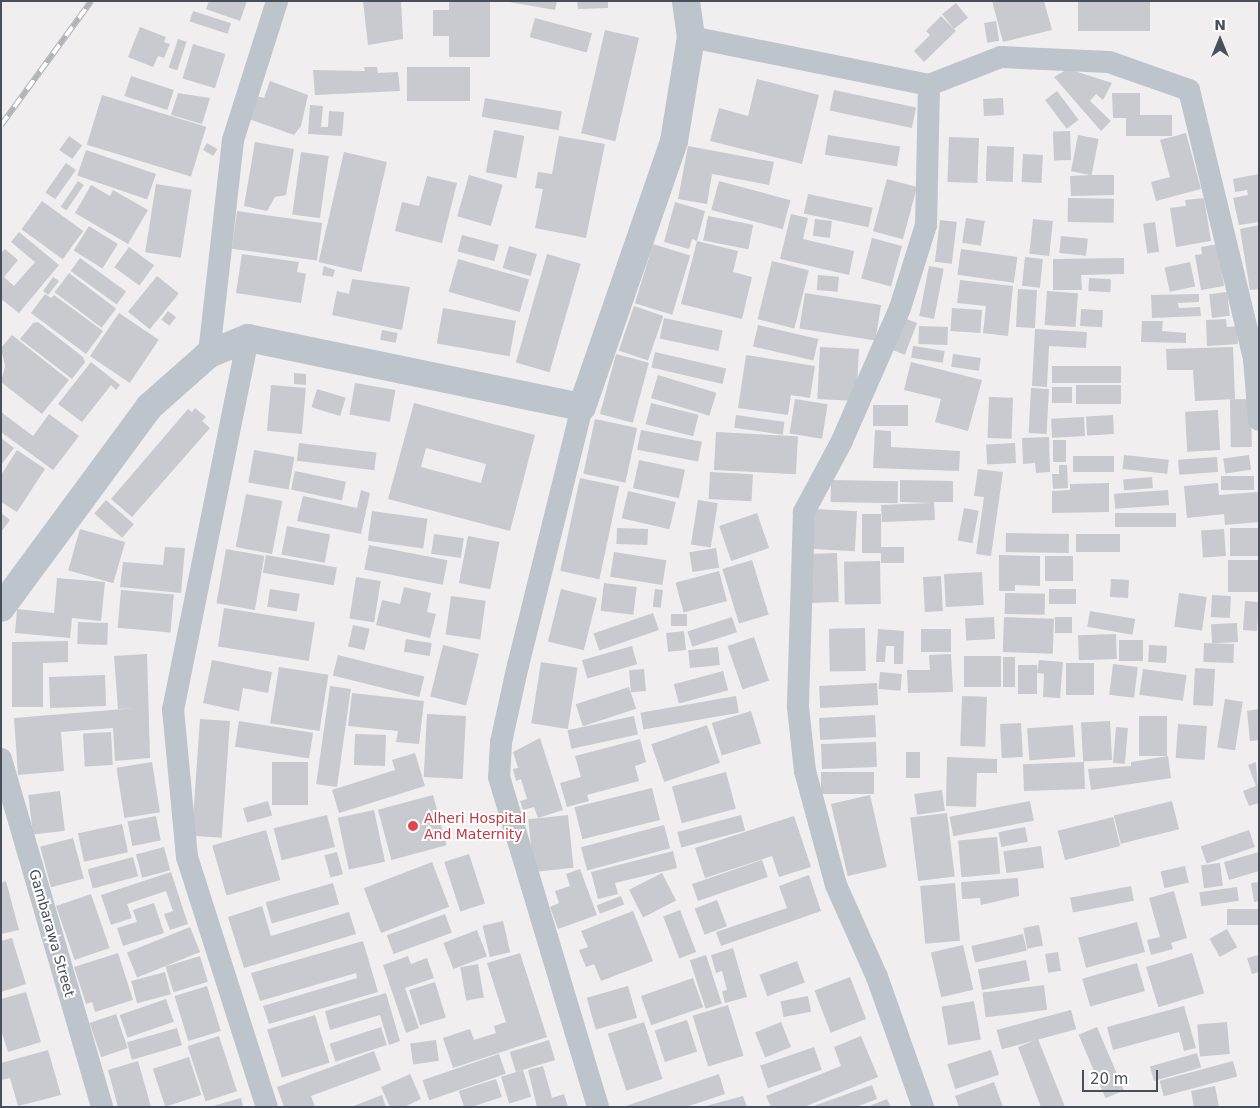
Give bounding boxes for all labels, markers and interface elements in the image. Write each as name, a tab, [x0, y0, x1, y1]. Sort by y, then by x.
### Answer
north arrow	[1195, 15, 1245, 65]
text: N	[1214, 17, 1226, 33]
place label: Alheri Hospital And Maternity	[424, 810, 526, 842]
marker: Alheri Hospital And Maternity	[406, 819, 420, 833]
street label: Gambarawa Street	[26, 867, 78, 999]
scale bar	[1085, 1060, 1161, 1092]
text: 20 m	[1090, 1070, 1128, 1088]

